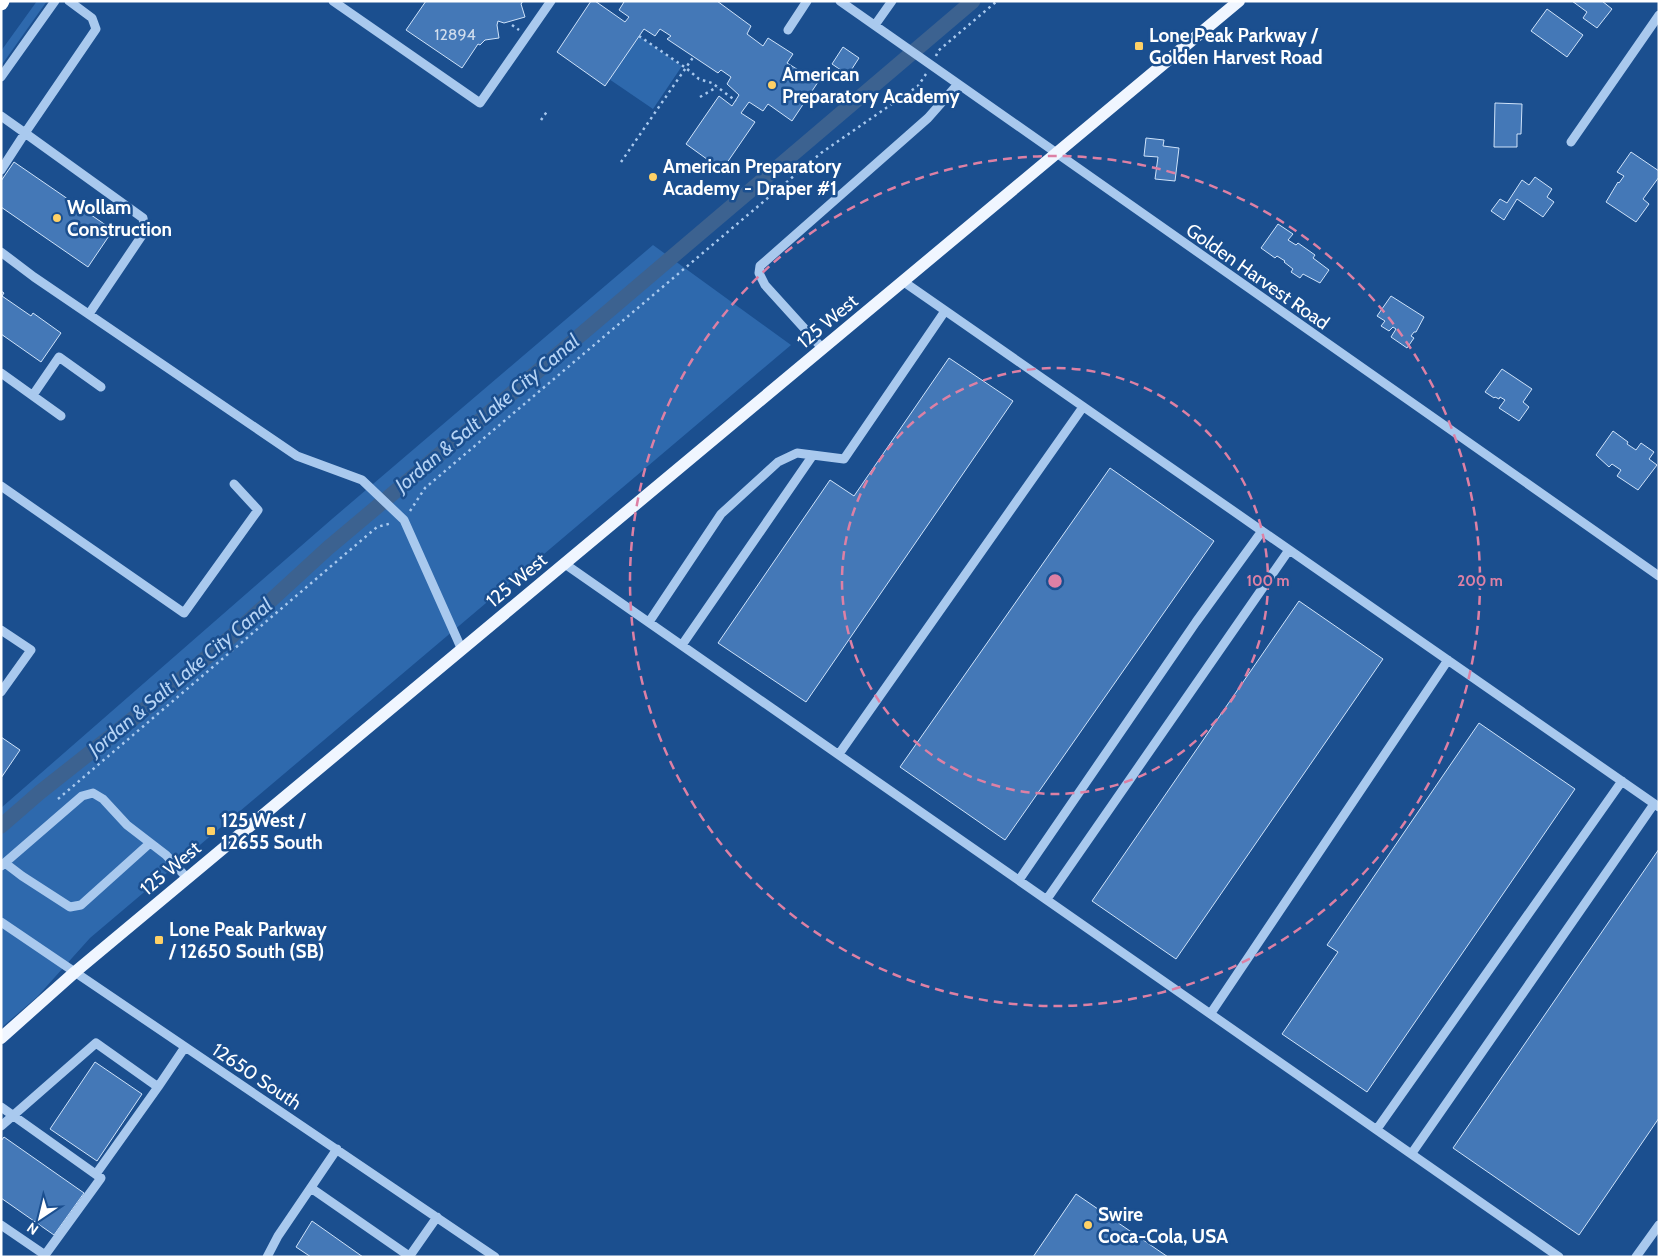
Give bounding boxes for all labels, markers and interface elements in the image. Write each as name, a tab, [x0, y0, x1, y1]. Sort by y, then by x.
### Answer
place label: Lone Peak Parkway / Golden Harvest Road	[1149, 24, 1323, 69]
house number: 12894	[434, 25, 476, 44]
marker: Lone Peak Parkway / Golden Harvest Road	[1133, 40, 1145, 52]
place label: American Preparatory Academy	[782, 63, 961, 108]
marker: American Preparatory Academy	[766, 79, 778, 91]
place label: American Preparatory Academy - Draper #1	[663, 155, 842, 200]
marker: American Preparatory Academy - Draper #1	[647, 171, 659, 183]
place label: Wollam Construction	[67, 196, 172, 241]
marker: Wollam Construction	[51, 212, 63, 224]
street label: Golden Harvest Road	[1182, 218, 1334, 334]
street label: 125 West	[792, 289, 863, 353]
water label: Jordan & Salt Lake City Canal	[388, 329, 584, 498]
street label: 125 West	[481, 548, 552, 612]
centre of rings	[1046, 572, 1064, 590]
text: 100 m	[1246, 572, 1290, 590]
text: 200 m	[1457, 572, 1503, 590]
water label: Jordan & Salt Lake City Canal	[81, 593, 277, 762]
place label: 125 West / 12655 South	[221, 809, 323, 854]
marker: 125 West / 12655 South	[205, 825, 217, 837]
street label: 125 West	[135, 836, 206, 900]
place label: Lone Peak Parkway / 12650 South (SB)	[168, 918, 327, 963]
marker: Lone Peak Parkway / 12650 South (SB)	[153, 934, 165, 946]
street label: 12650 South	[208, 1038, 306, 1115]
north arrow	[15, 1193, 65, 1243]
place label: Swire Coca-Cola, USA	[1098, 1203, 1228, 1248]
text: N	[23, 1218, 42, 1239]
marker: Swire Coca-Cola, USA	[1082, 1219, 1094, 1231]

